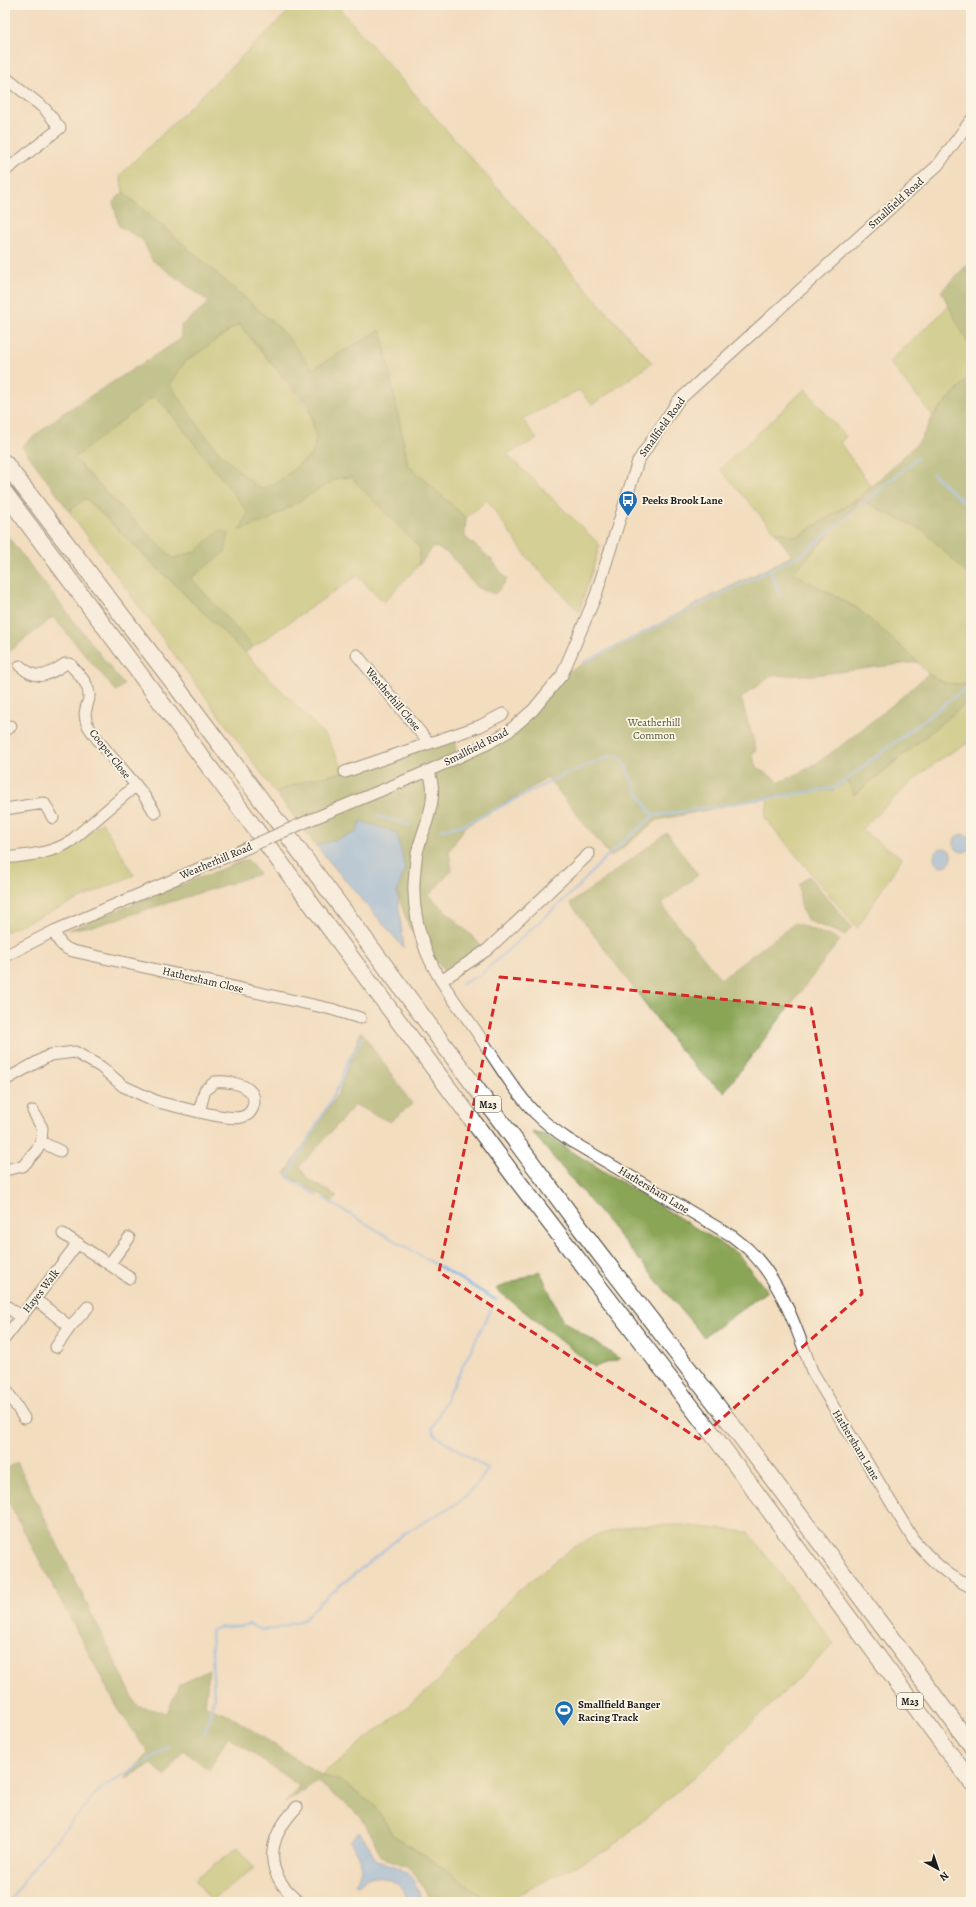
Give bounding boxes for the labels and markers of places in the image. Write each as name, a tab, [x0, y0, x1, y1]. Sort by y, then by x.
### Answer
bus stop icon: Peeks Brook Lane	[617, 489, 639, 517]
place label: Peeks Brook Lane	[642, 493, 723, 508]
place label: Smallfield Banger Racing Track	[578, 1697, 661, 1725]
sports icon: Smallfield Banger Racing Track	[553, 1699, 575, 1727]

